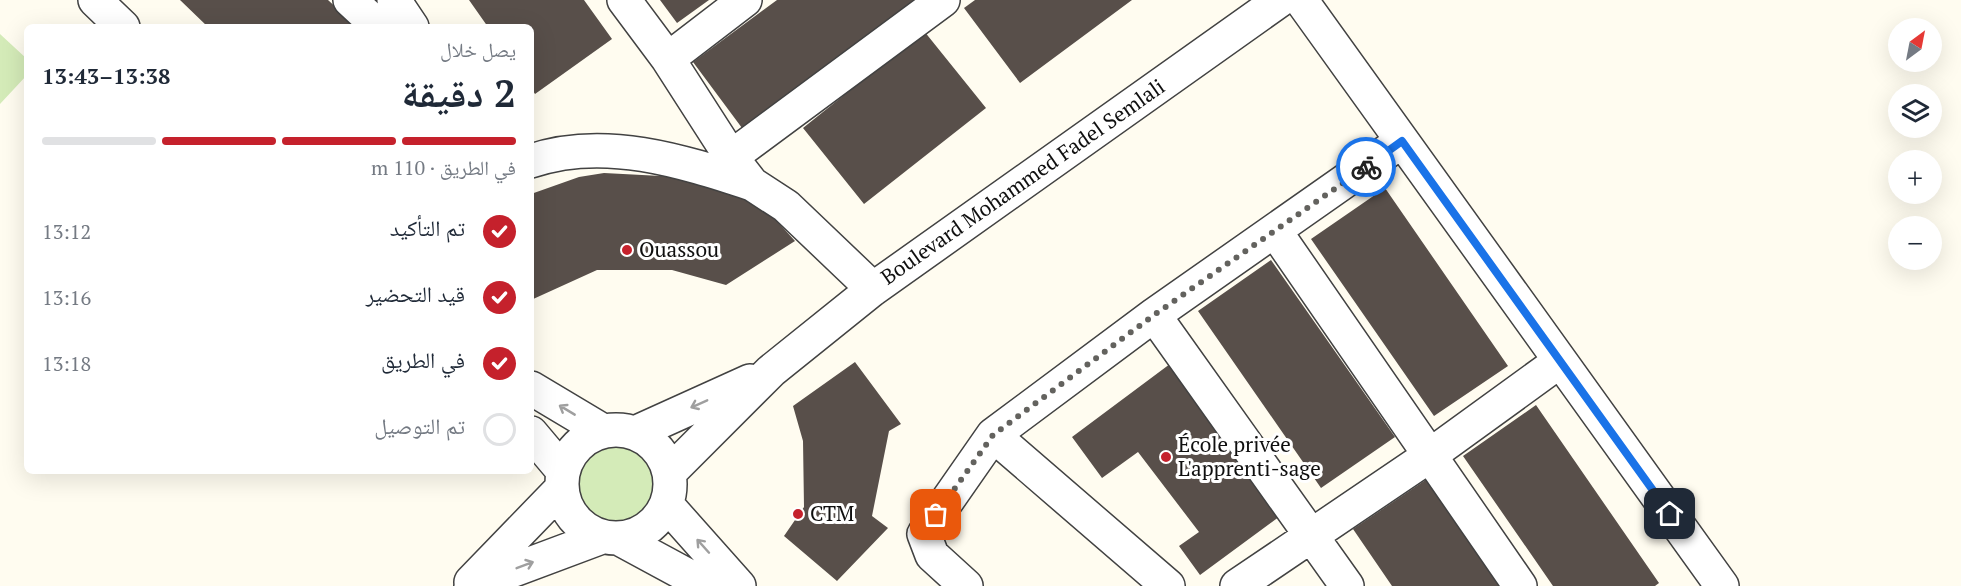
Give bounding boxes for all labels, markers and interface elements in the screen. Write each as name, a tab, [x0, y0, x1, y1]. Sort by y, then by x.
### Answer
north arrow	[1888, 18, 1942, 72]
map controls	[1888, 18, 1942, 270]
text: يصل خلال	[440, 36, 516, 63]
text: 13:38–13:43	[42, 61, 170, 90]
text: 2 دقيقة	[402, 66, 516, 118]
street label: Boulevard Mohammed Fadel Semlali	[875, 72, 1170, 290]
button: layers	[1888, 84, 1942, 138]
courier	[1336, 137, 1396, 197]
button: +	[1888, 150, 1942, 204]
icon: bike	[1350, 151, 1383, 184]
text: في الطريق · 110 m	[371, 154, 516, 181]
text: تم التأكيد	[390, 213, 465, 242]
icon: check	[483, 215, 516, 248]
button: −	[1888, 216, 1942, 270]
text: 13:12	[42, 218, 91, 245]
place label: Ouassou	[639, 235, 719, 263]
marker: Ouassou	[620, 243, 634, 257]
text: قيد التحضير	[366, 279, 465, 308]
icon: check	[483, 281, 516, 314]
text: 13:16	[42, 284, 91, 311]
text: في الطريق	[381, 345, 465, 374]
icon: check	[483, 347, 516, 380]
text: 13:18	[42, 350, 91, 377]
one-way arrow	[690, 399, 708, 410]
one-way arrow	[559, 403, 576, 415]
text: تم التوصيل	[374, 411, 465, 440]
place label: École privée L'apprenti-sage	[1178, 430, 1321, 482]
marker: École privée L'apprenti-sage	[1159, 450, 1173, 464]
pin	[1644, 488, 1695, 539]
pin	[910, 489, 961, 540]
icon: home	[1653, 497, 1686, 530]
icon: bag	[919, 498, 952, 531]
place label: CTM	[810, 499, 854, 527]
marker: CTM	[791, 507, 805, 521]
one-way arrow	[696, 538, 710, 553]
one-way arrow	[516, 559, 534, 570]

